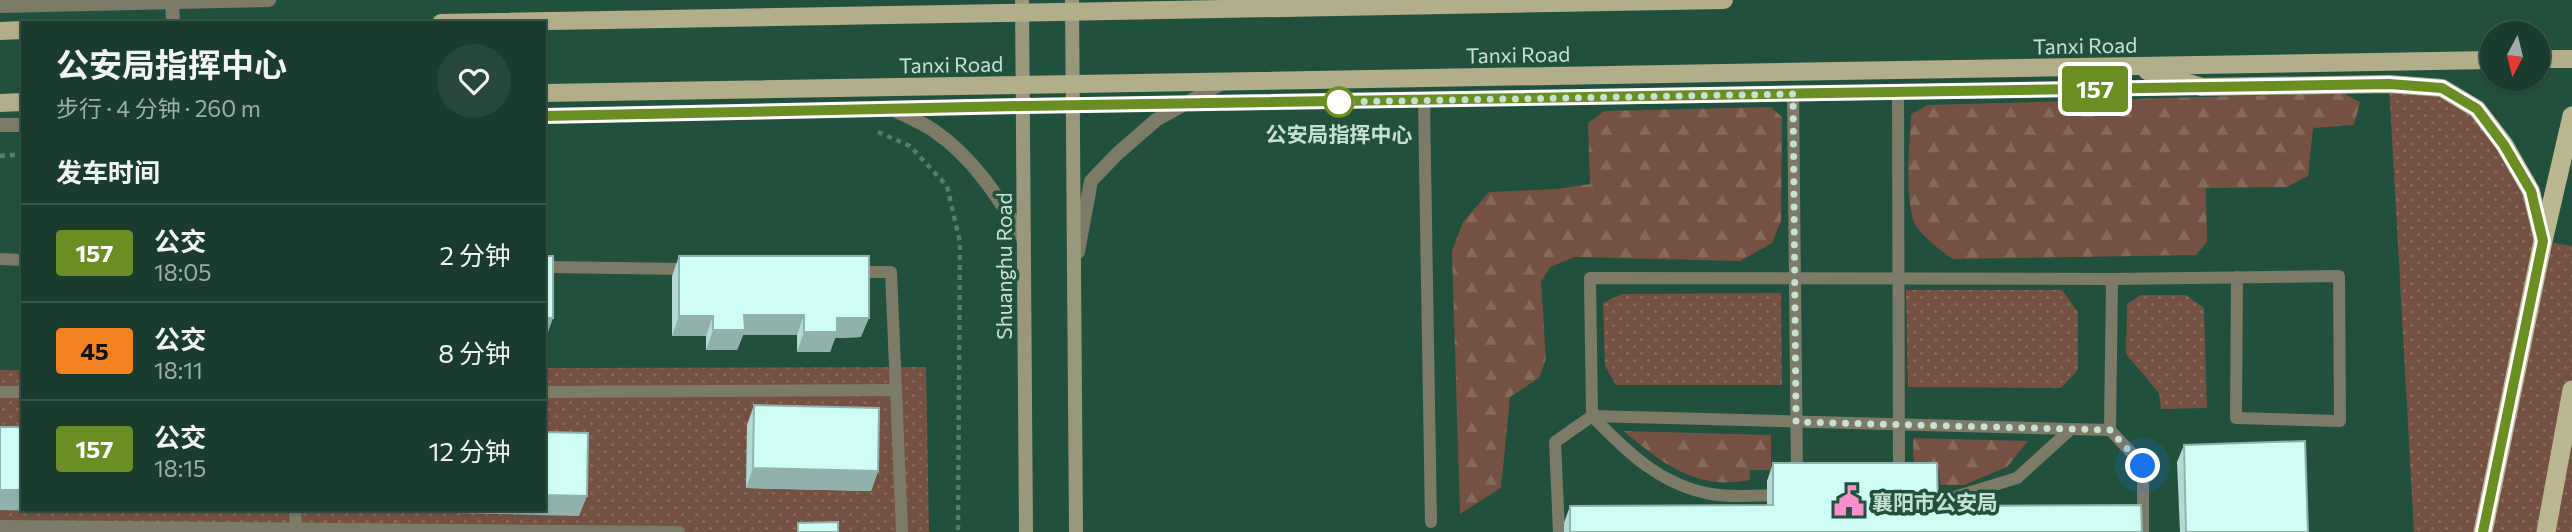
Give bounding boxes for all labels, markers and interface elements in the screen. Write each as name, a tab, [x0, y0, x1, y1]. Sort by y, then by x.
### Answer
north arrow	[2480, 21, 2550, 91]
map controls	[2480, 21, 2550, 91]
street label: Tanxi Road	[2033, 32, 2137, 58]
street label: Tanxi Road	[1466, 41, 1570, 67]
text: 公安局指挥中心	[56, 43, 287, 84]
button: heart	[437, 44, 511, 118]
street label: Tanxi Road	[899, 51, 1003, 77]
line badge: 157	[2055, 66, 2135, 112]
text: 157	[2076, 74, 2114, 103]
marker: 公安局指挥中心	[1324, 87, 1354, 117]
text: 步行 · 4 分钟 · 260 m	[56, 94, 261, 122]
place label: 公安局指挥中心	[1266, 121, 1413, 146]
text: 发车时间	[56, 156, 160, 187]
street label: Shuanghu Road	[991, 192, 1016, 340]
text: 公交	[154, 225, 206, 256]
text: 157	[75, 238, 114, 267]
text: 2 分钟	[440, 239, 511, 270]
text: 18:05	[154, 258, 211, 286]
text: 公交	[154, 323, 206, 354]
text: 45	[80, 336, 109, 365]
text: 8 分钟	[438, 337, 511, 368]
text: 18:11	[154, 356, 203, 384]
text: 公交	[154, 421, 206, 452]
text: 157	[75, 434, 114, 463]
text: 12 分钟	[428, 435, 511, 466]
your location	[2125, 448, 2160, 483]
text: 18:15	[154, 454, 206, 482]
public building icon: 襄阳市公安局	[1832, 484, 1866, 518]
place label: 襄阳市公安局	[1872, 489, 1998, 514]

